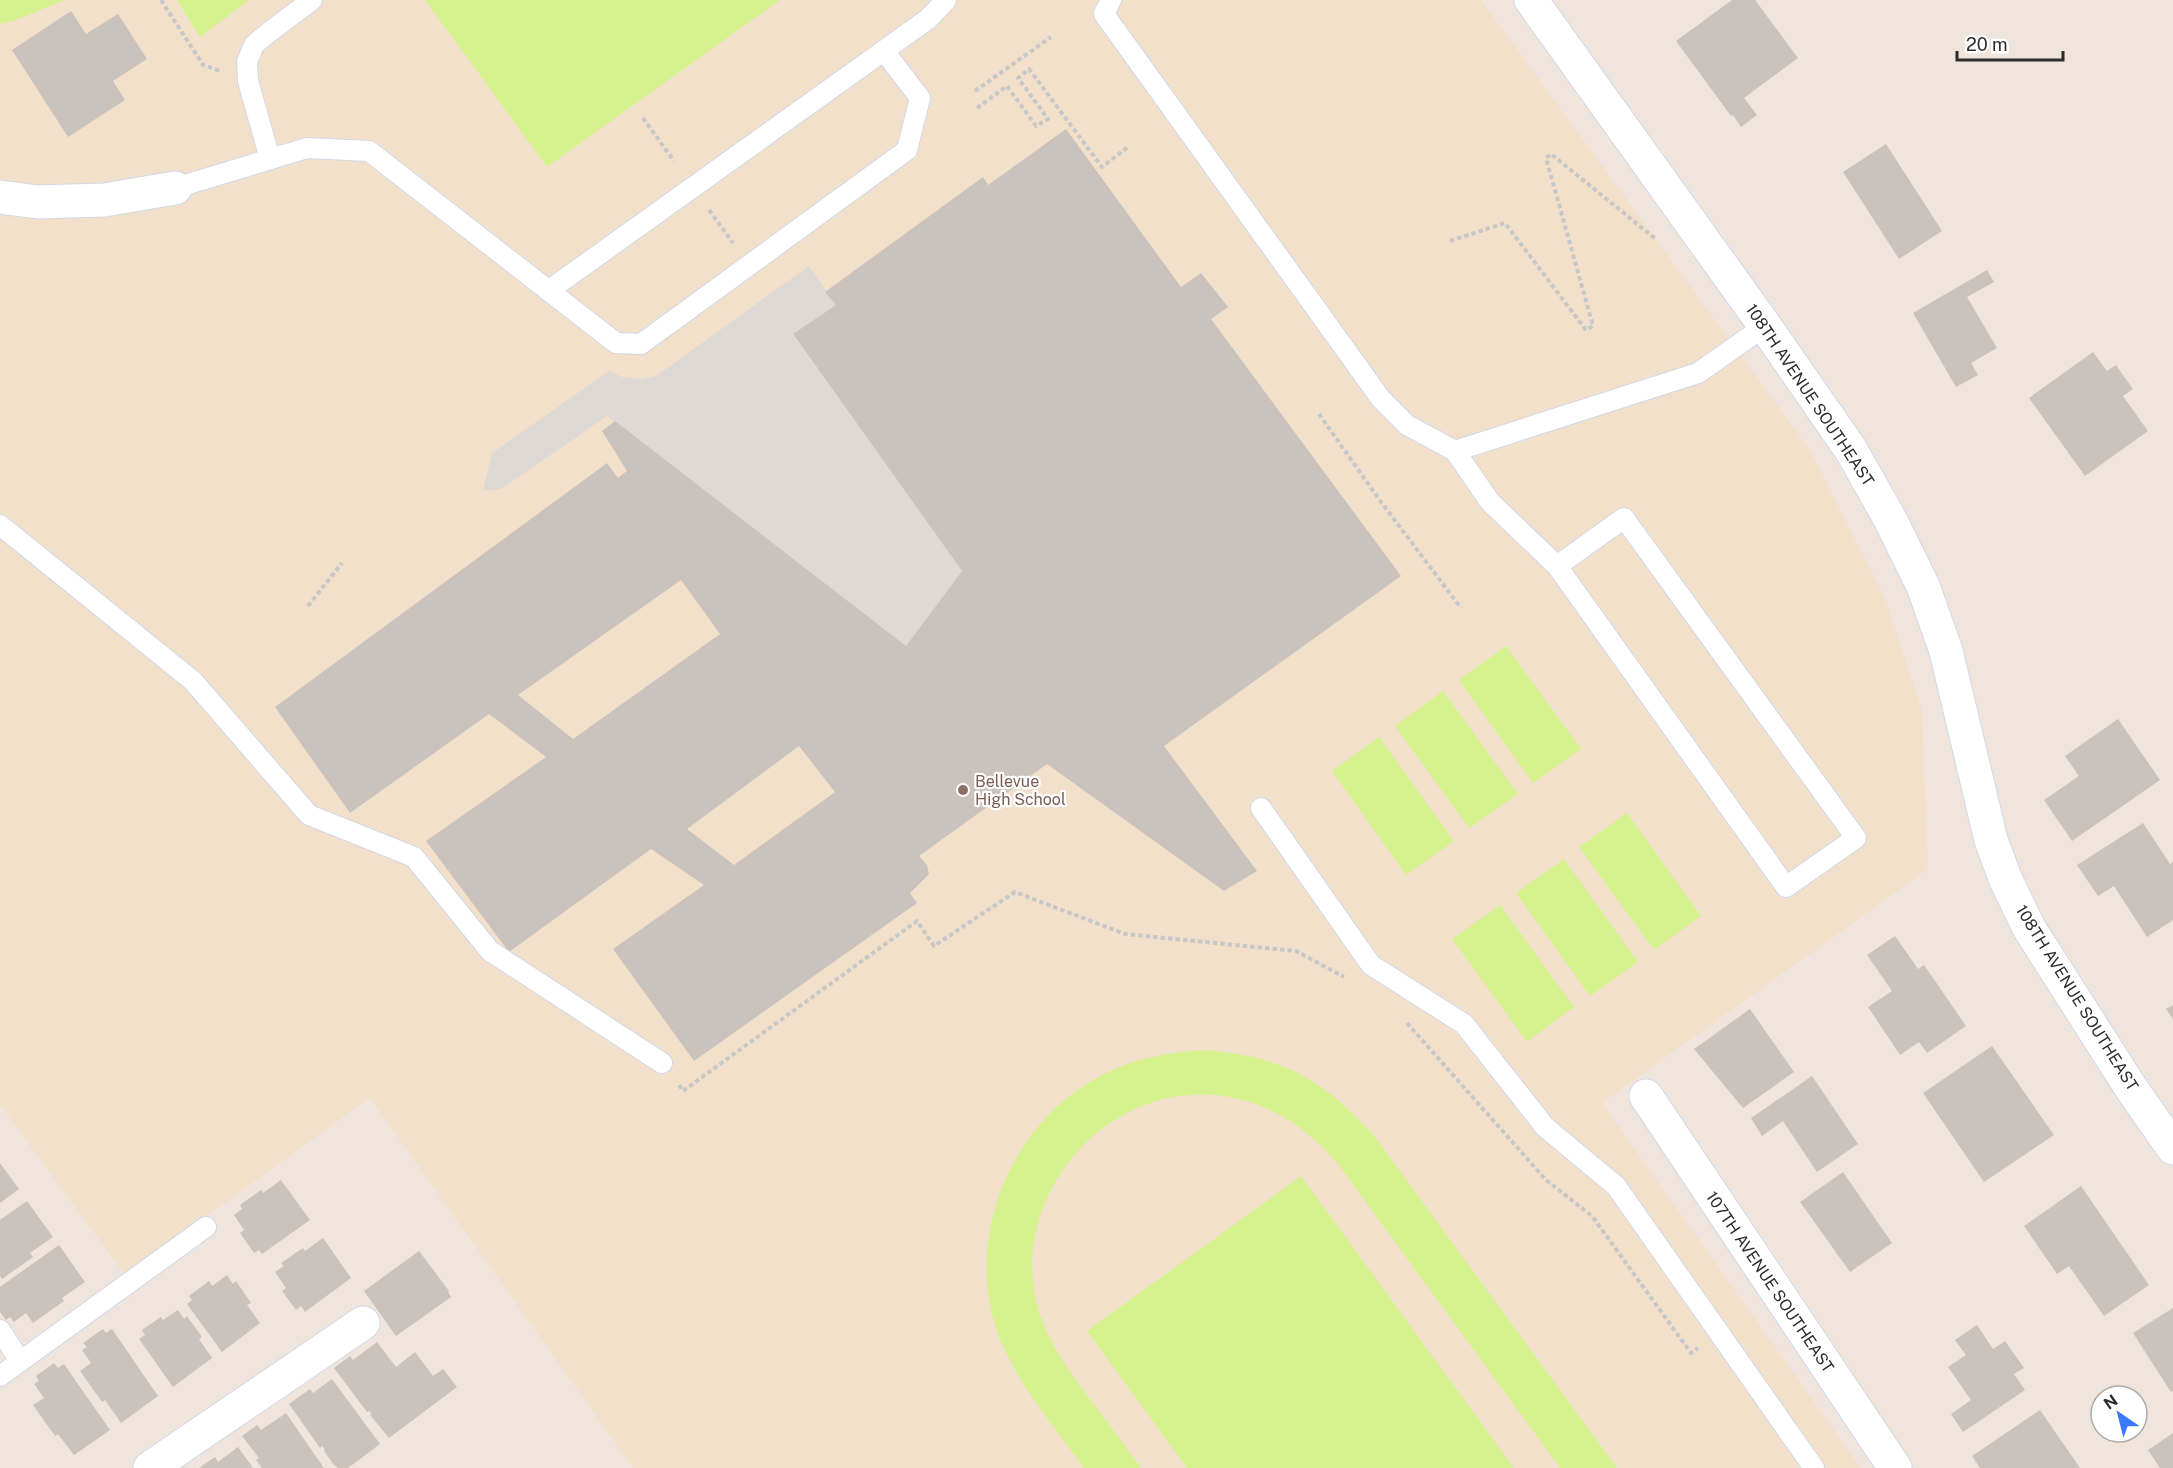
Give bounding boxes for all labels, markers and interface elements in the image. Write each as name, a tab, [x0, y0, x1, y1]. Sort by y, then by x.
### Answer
scale bar	[1957, 24, 2064, 62]
text: 20 m	[1966, 34, 2008, 55]
street label: 108TH AVENUE SOUTHEAST	[1742, 300, 1878, 490]
place label: Bellevue High School	[975, 772, 1066, 809]
marker: Bellevue High School	[956, 783, 970, 797]
street label: 108TH AVENUE SOUTHEAST	[2012, 902, 2142, 1095]
street label: 107TH AVENUE SOUTHEAST	[1702, 1188, 1838, 1377]
north arrow	[2089, 1384, 2149, 1444]
text: N	[2100, 1391, 2121, 1413]

